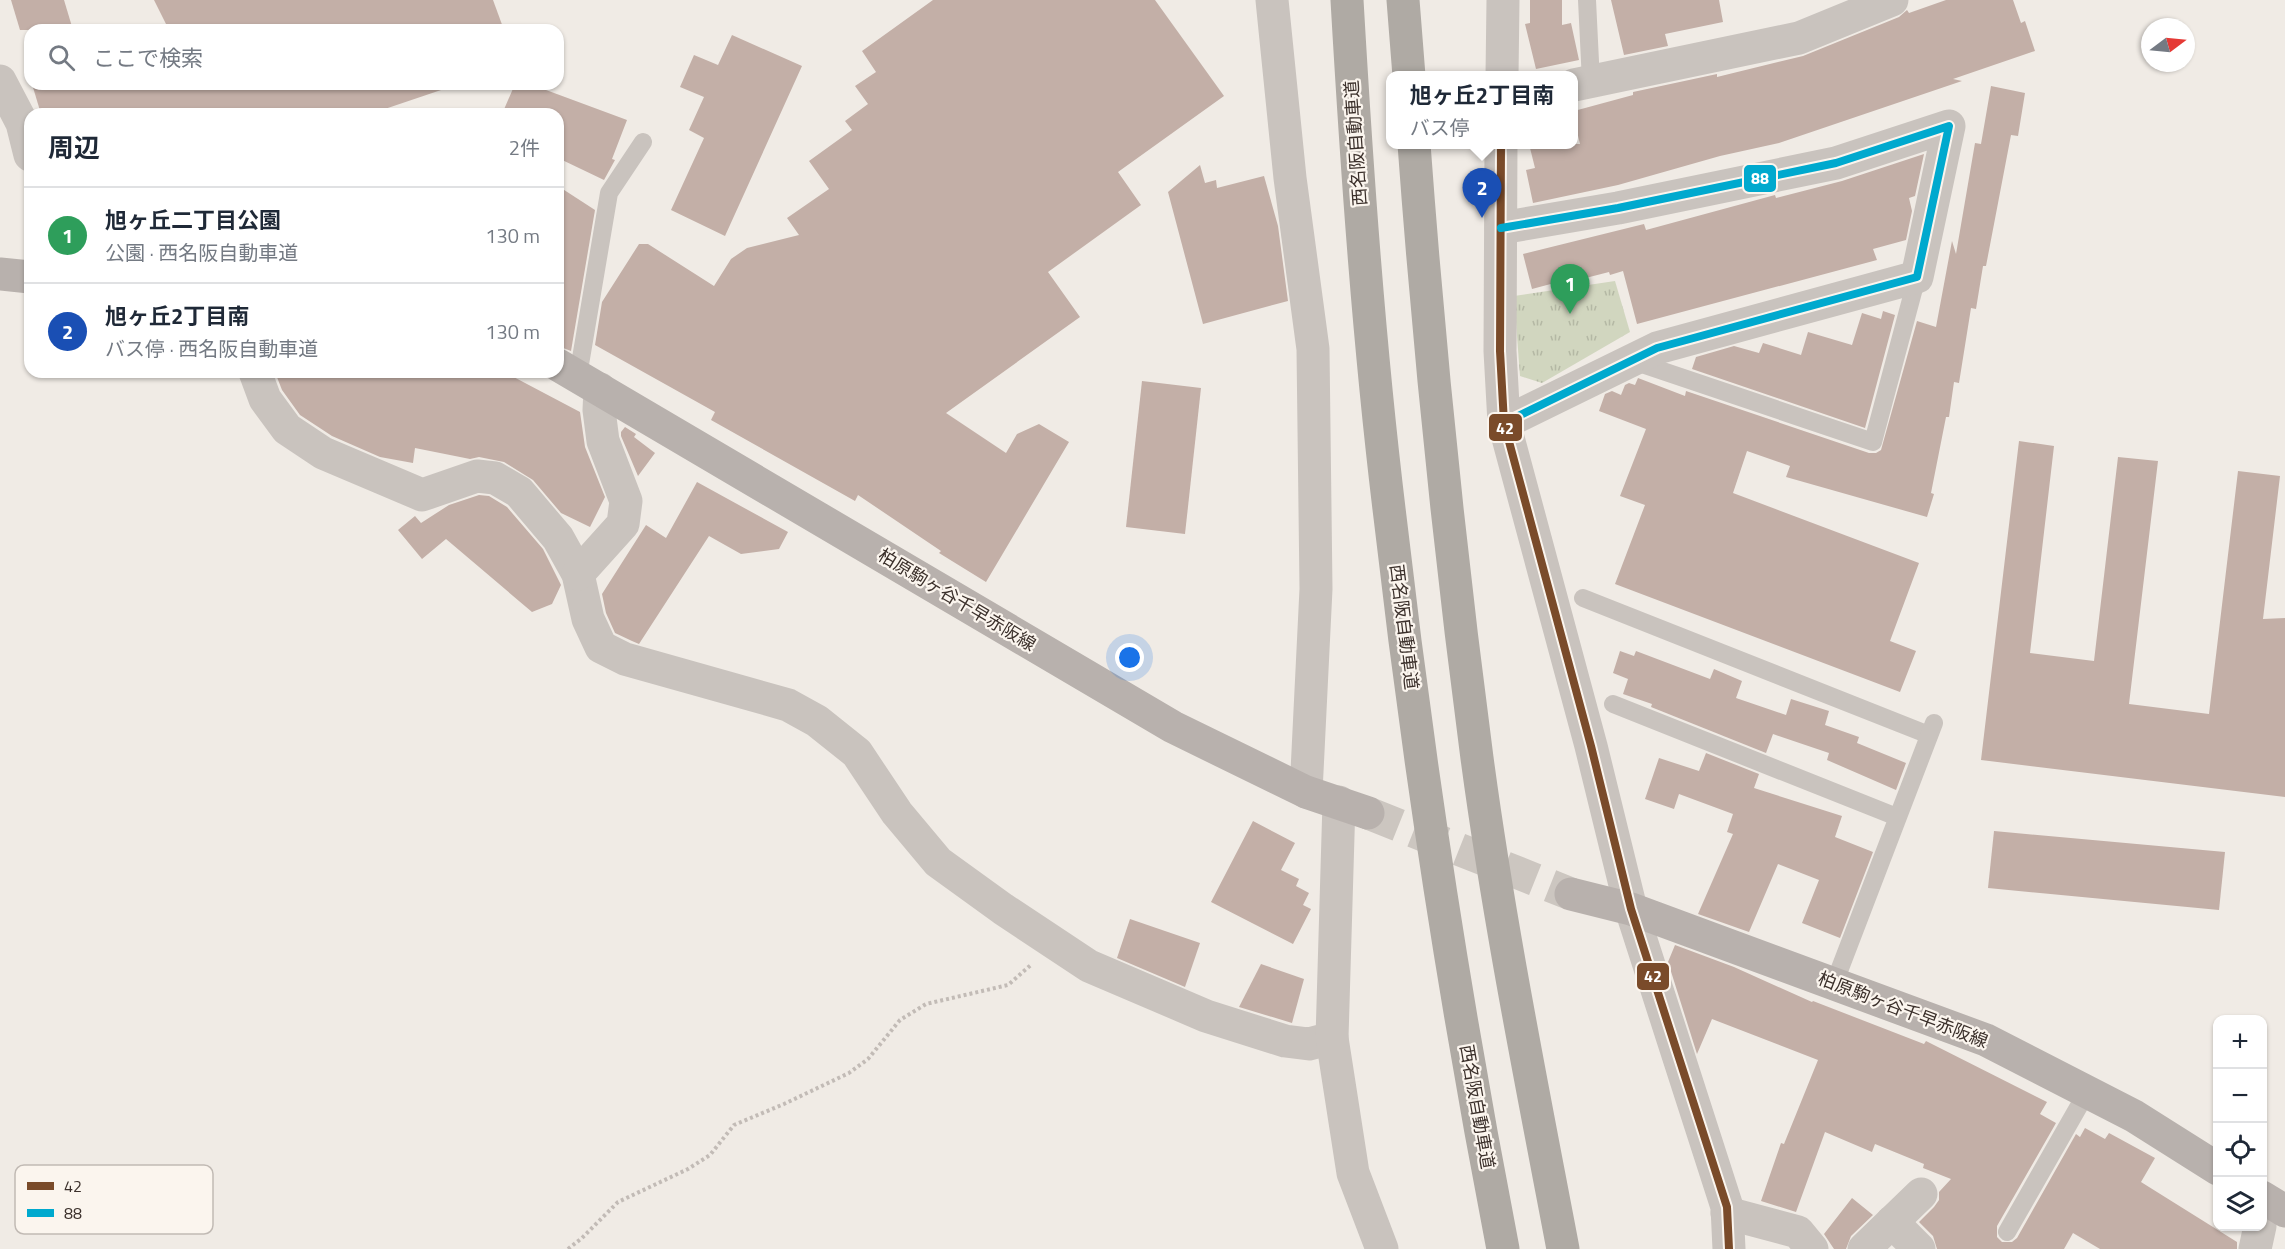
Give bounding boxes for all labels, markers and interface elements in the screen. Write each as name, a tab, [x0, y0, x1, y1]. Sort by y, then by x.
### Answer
north arrow	[2141, 18, 2195, 72]
search box	[24, 24, 564, 90]
icon: search	[45, 41, 78, 74]
text: ここで検索	[93, 41, 203, 75]
popup	[1386, 71, 1578, 149]
text: 旭ヶ丘2丁目南	[1410, 78, 1554, 112]
street label: 西名阪自動車道	[1338, 79, 1373, 207]
text: バス停	[1410, 112, 1470, 143]
text: 周辺	[48, 128, 100, 167]
text: 2件	[509, 132, 540, 163]
line badge: 88	[1743, 164, 1777, 193]
text: 88	[1751, 166, 1769, 190]
pin: 2	[1462, 168, 1502, 218]
text: 旭ヶ丘二丁目公園	[105, 203, 281, 237]
text: 1	[62, 220, 73, 251]
text: 130 m	[485, 220, 540, 251]
text: 公園 · 西名阪自動車道	[105, 237, 298, 268]
pin: 1	[1550, 264, 1590, 314]
text: 旭ヶ丘2丁目南	[105, 299, 249, 333]
text: 2	[62, 316, 73, 347]
text: 130 m	[485, 316, 540, 347]
text: バス停 · 西名阪自動車道	[105, 333, 318, 364]
line badge: 42	[1488, 413, 1523, 442]
text: 42	[1496, 416, 1514, 440]
street label: 柏原駒ヶ谷千早赤阪線	[873, 542, 1041, 657]
street label: 西名阪自動車道	[1383, 563, 1426, 691]
your location	[1115, 643, 1144, 672]
line badge: 42	[1636, 962, 1670, 991]
text: 42	[1644, 964, 1662, 988]
street label: 柏原駒ヶ谷千早赤阪線	[1814, 965, 1992, 1054]
map controls	[2213, 1015, 2267, 1231]
button: +	[2213, 1015, 2267, 1069]
street label: 西名阪自動車道	[1453, 1043, 1502, 1171]
button: −	[2213, 1069, 2267, 1123]
button: locate	[2213, 1123, 2267, 1177]
legend	[15, 1165, 213, 1234]
text: 42	[64, 1174, 82, 1198]
button: layers	[2213, 1177, 2267, 1231]
text: 88	[64, 1201, 82, 1225]

